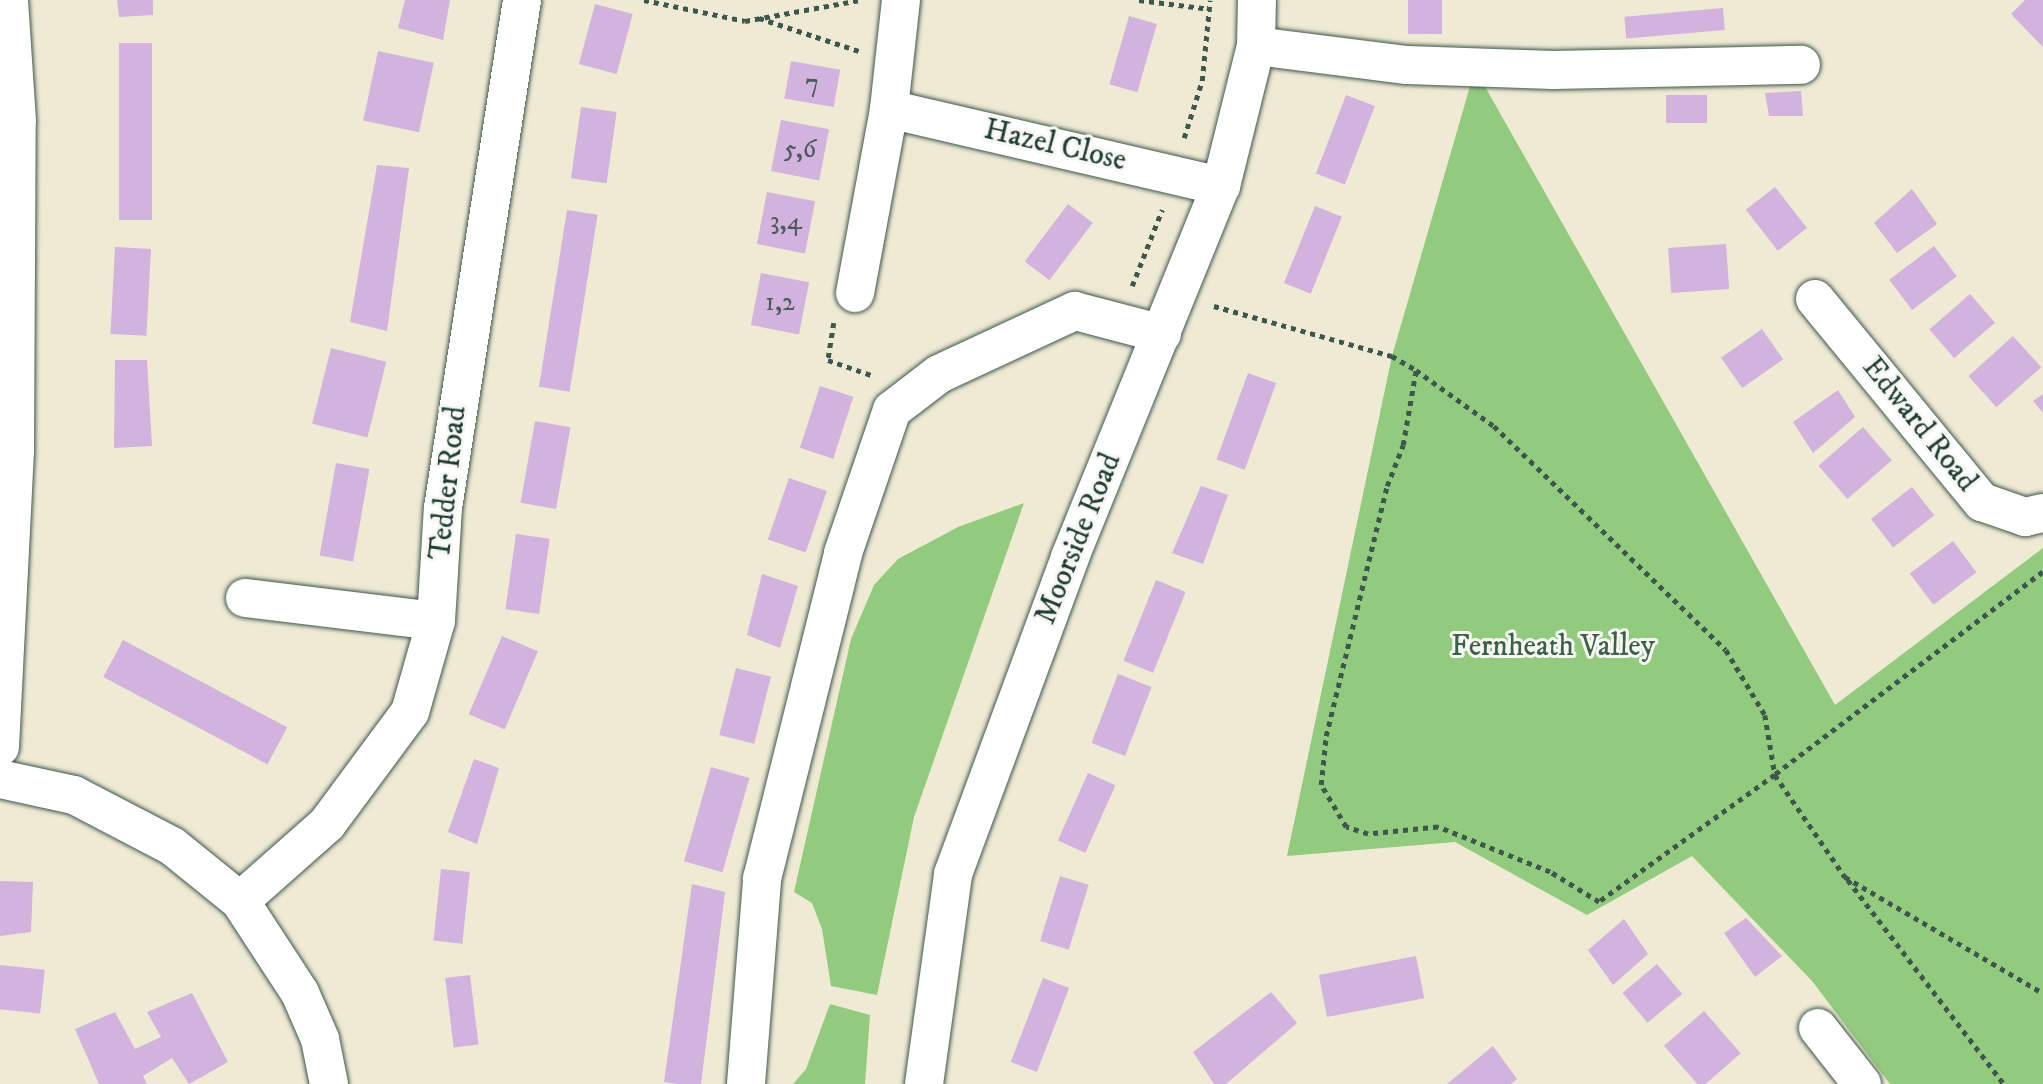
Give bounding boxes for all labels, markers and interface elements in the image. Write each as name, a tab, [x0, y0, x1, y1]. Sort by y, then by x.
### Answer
house number: 7	[805, 68, 819, 100]
street label: Hazel Close	[980, 112, 1130, 180]
house number: 5,6	[784, 134, 816, 166]
house number: 3,4	[770, 206, 802, 238]
house number: 1,2	[765, 287, 795, 319]
street label: Edward Road	[1854, 351, 1984, 499]
street label: Tedder Road	[423, 404, 475, 562]
street label: Moorside Road	[1028, 448, 1130, 630]
park label: Fernheath Valley	[1451, 629, 1655, 665]

